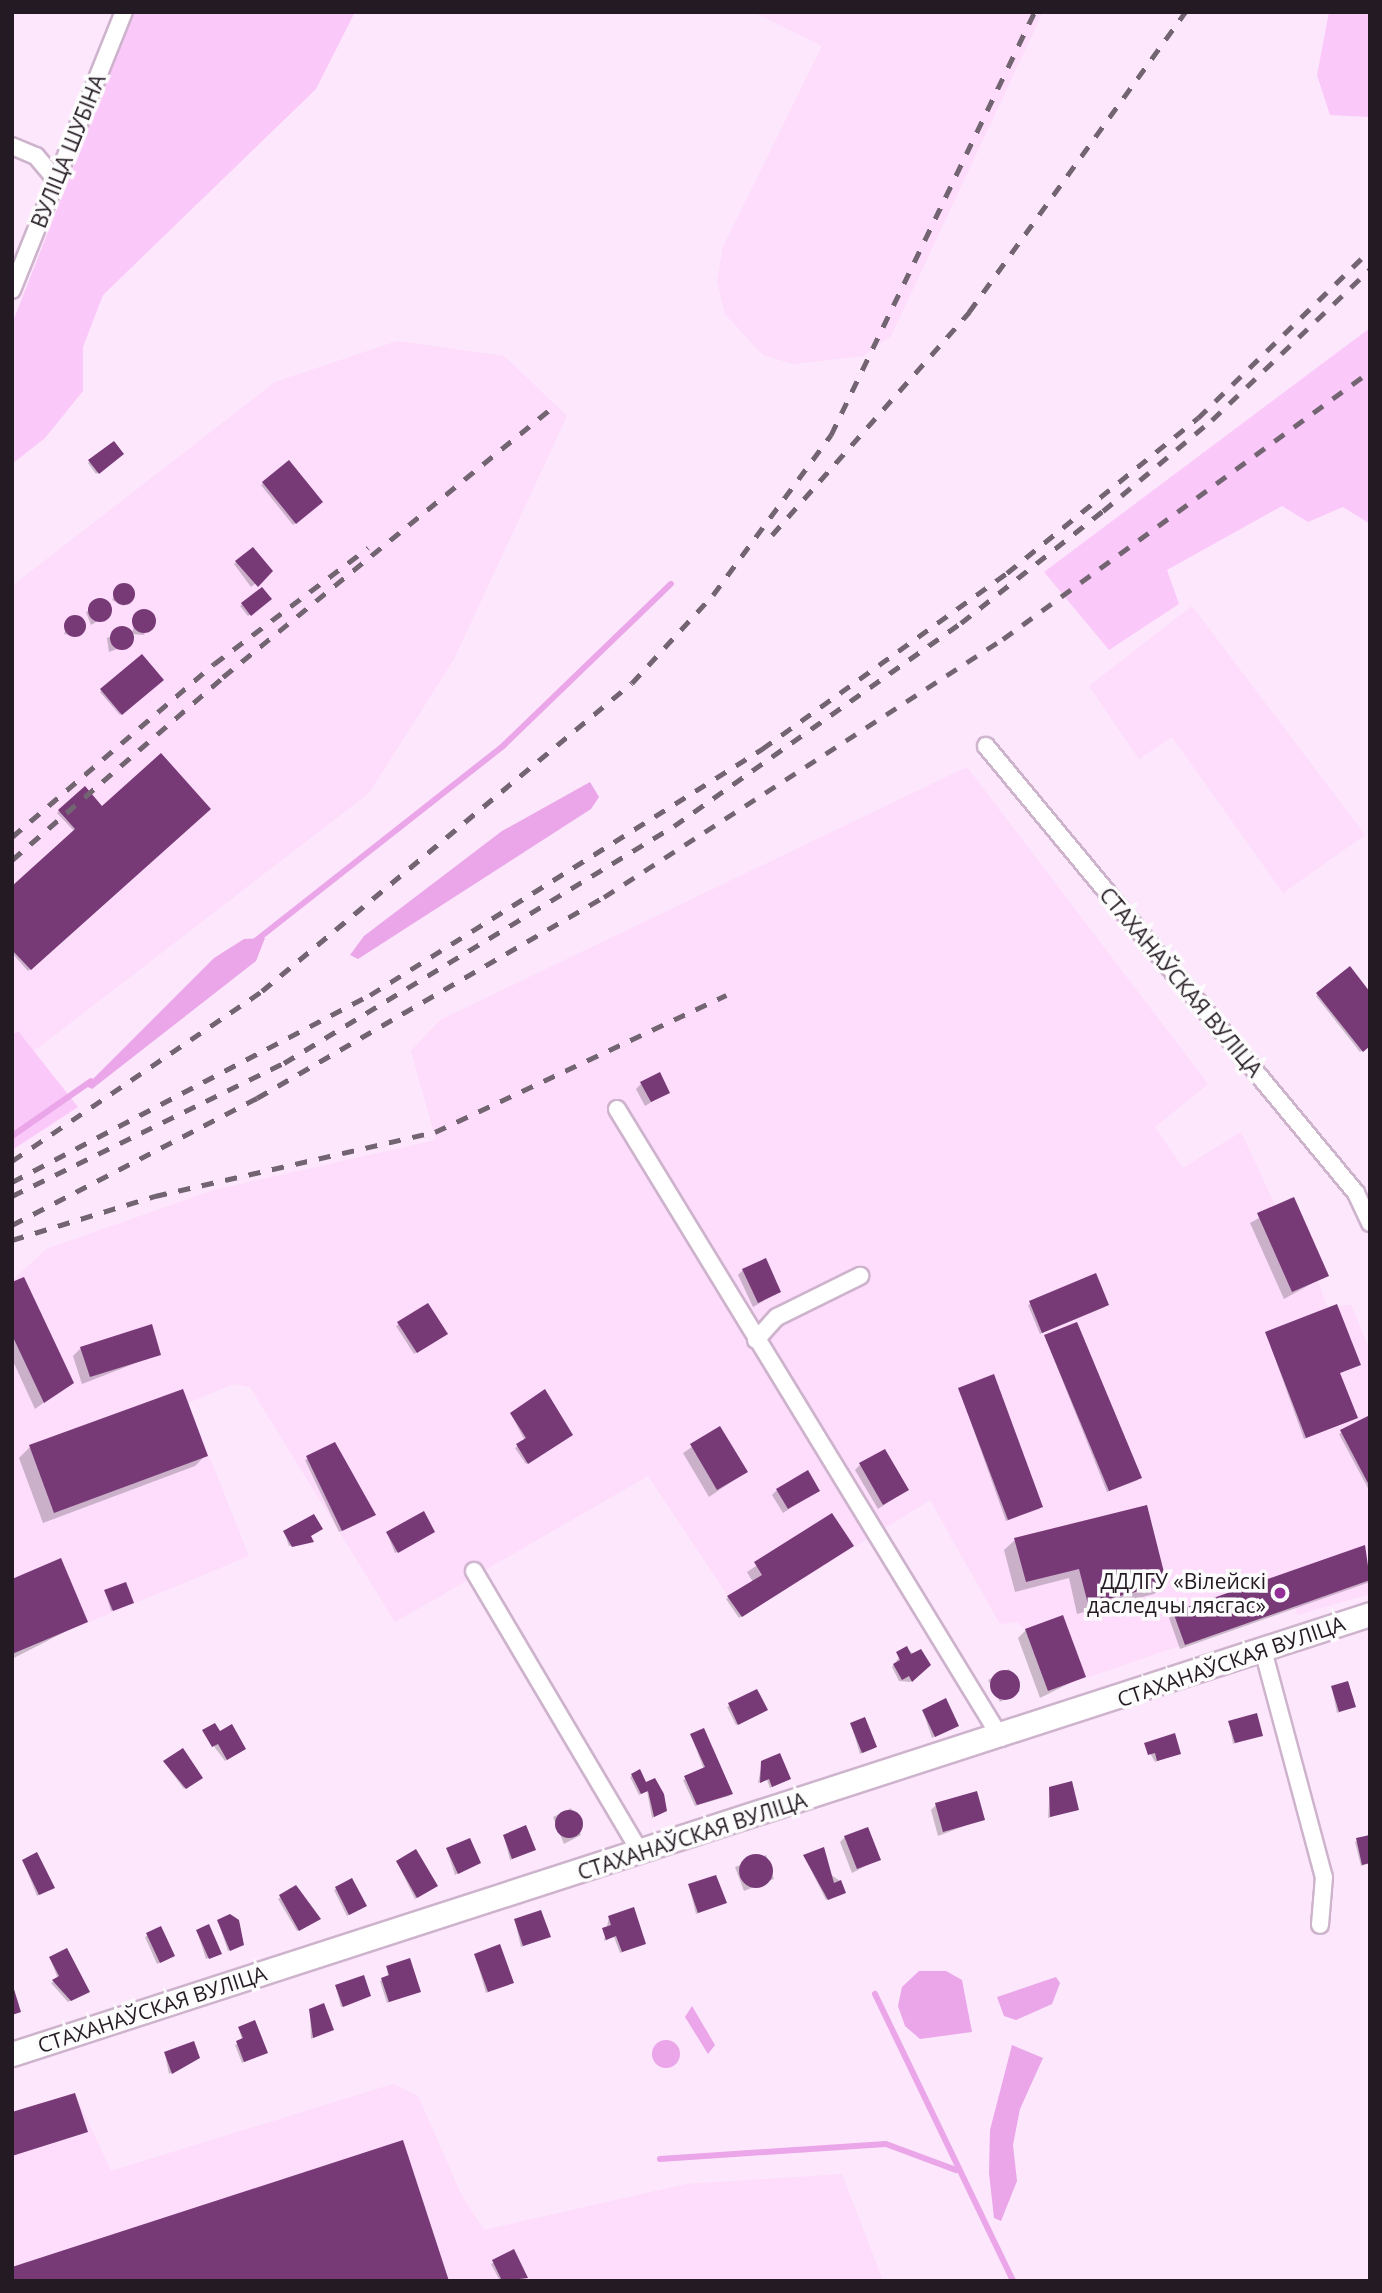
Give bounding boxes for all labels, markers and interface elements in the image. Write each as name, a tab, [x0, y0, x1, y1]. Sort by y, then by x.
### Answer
street label: ВУЛІЦА ШУБІНА	[26, 70, 110, 232]
street label: СТАХАНАЎСКАЯ ВУЛІЦА	[1094, 882, 1268, 1082]
place label: ДДЛГУ «Вілейскі даследчы лясгас»	[1087, 1568, 1266, 1618]
marker: ДДЛГУ «Вілейскі даследчы лясгас»	[1272, 1585, 1288, 1601]
street label: СТАХАНАЎСКАЯ ВУЛІЦА	[1114, 1610, 1348, 1712]
street label: СТАХАНАЎСКАЯ ВУЛІЦА	[574, 1787, 810, 1885]
street label: СТАХАНАЎСКАЯ ВУЛІЦА	[34, 1960, 270, 2058]

